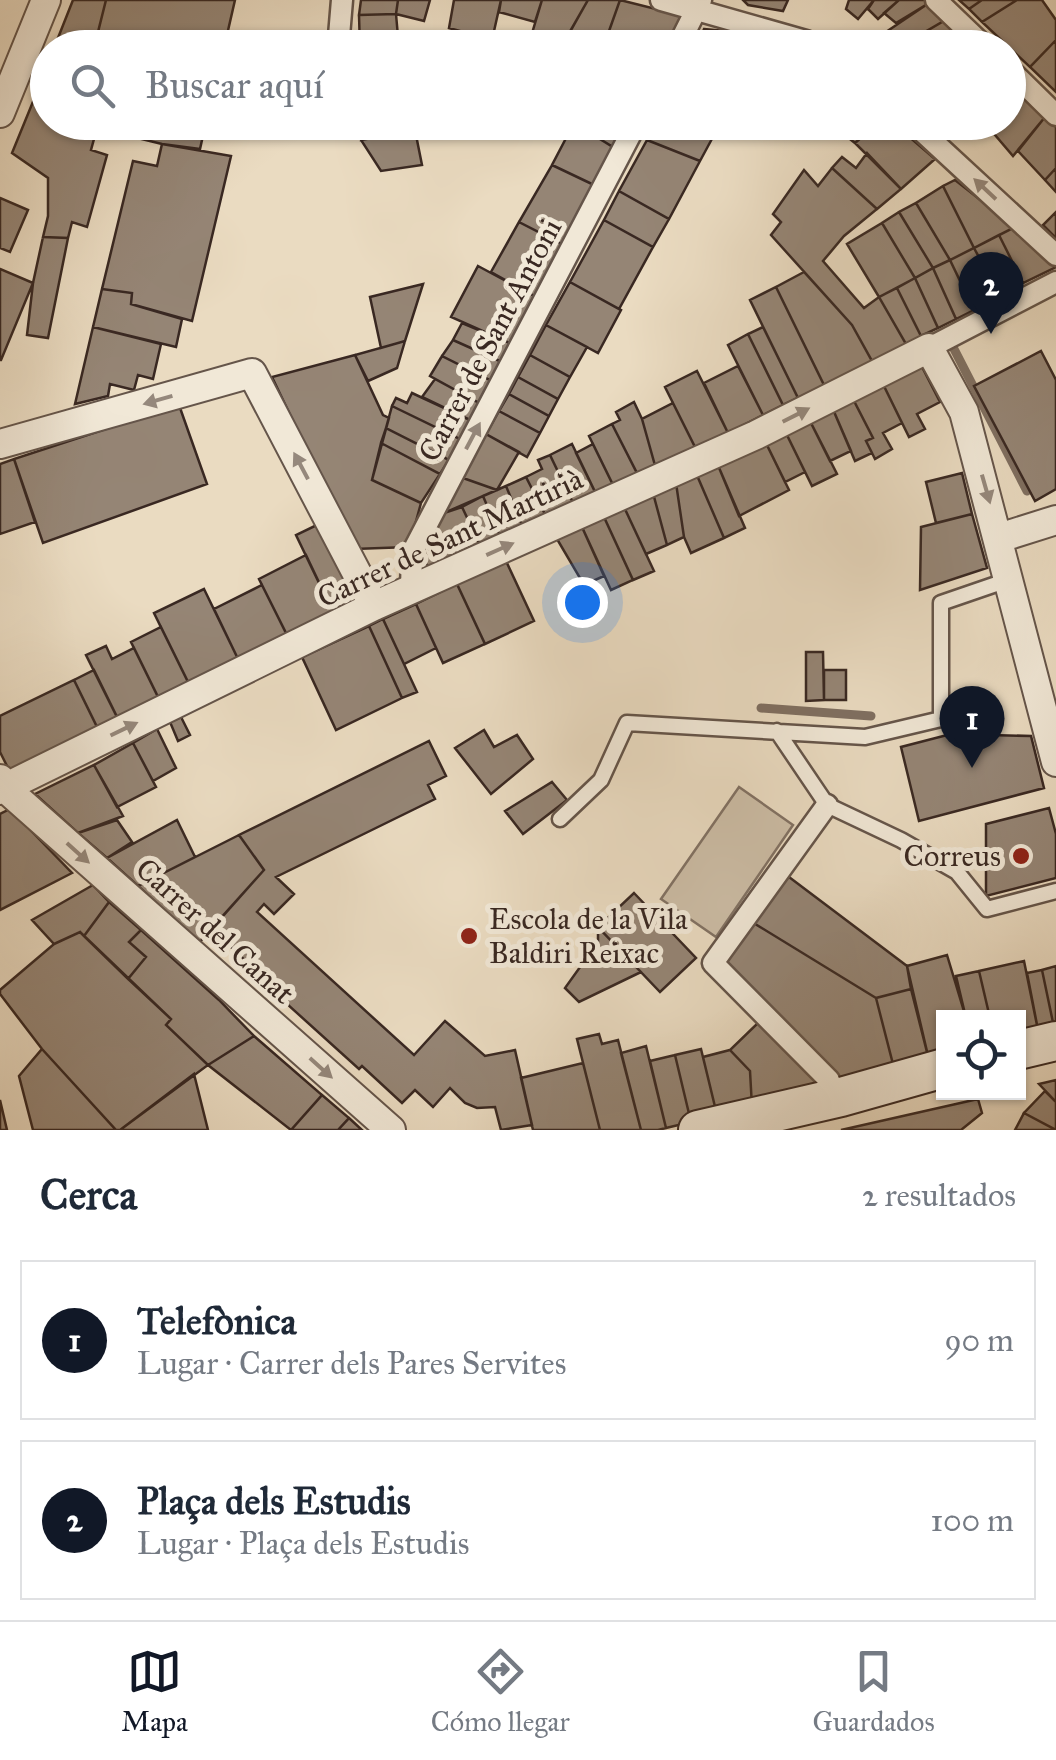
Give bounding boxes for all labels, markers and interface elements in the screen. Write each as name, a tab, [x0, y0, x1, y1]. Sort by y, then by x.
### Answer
search box	[30, 30, 1026, 140]
icon: search	[65, 58, 120, 113]
text: Buscar aquí	[145, 62, 324, 108]
one-way arrow	[973, 178, 997, 201]
street label: Carrer de Sant Antoni	[411, 213, 569, 467]
pin: 2	[958, 252, 1024, 334]
one-way arrow	[142, 392, 173, 408]
one-way arrow	[782, 407, 811, 424]
one-way arrow	[464, 422, 481, 451]
one-way arrow	[293, 452, 310, 481]
street label: Carrer de Sant Martirià	[312, 461, 589, 615]
one-way arrow	[978, 474, 994, 505]
one-way arrow	[485, 541, 515, 557]
your location	[557, 577, 608, 628]
pin: 1	[940, 686, 1004, 768]
one-way arrow	[109, 721, 138, 738]
place label: Correus	[904, 838, 1001, 874]
one-way arrow	[65, 841, 90, 863]
marker: Correus	[1010, 845, 1032, 867]
street label: Carrer del Canat	[128, 851, 302, 1012]
place label: Escola de la Vila Baldiri Reixac	[489, 901, 688, 971]
marker: Escola de la Vila Baldiri Reixac	[458, 925, 480, 947]
map controls	[936, 1010, 1026, 1100]
button: locate	[936, 1010, 1026, 1100]
one-way arrow	[308, 1057, 333, 1079]
text: Cerca	[40, 1169, 137, 1221]
text: 2 resultados	[862, 1176, 1016, 1215]
text: Telefònica	[137, 1298, 297, 1344]
text: 1	[68, 1321, 81, 1360]
text: 90 m	[944, 1321, 1014, 1360]
text: Lugar · Carrer dels Pares Servites	[137, 1344, 566, 1383]
text: Plaça dels Estudis	[137, 1478, 411, 1524]
text: 2	[67, 1501, 82, 1540]
text: 100 m	[930, 1501, 1014, 1540]
text: Lugar · Plaça dels Estudis	[137, 1524, 469, 1563]
tab: Mapa	[121, 1644, 188, 1739]
tab: Cómo llegar	[431, 1644, 570, 1739]
tab: Guardados	[813, 1644, 935, 1739]

